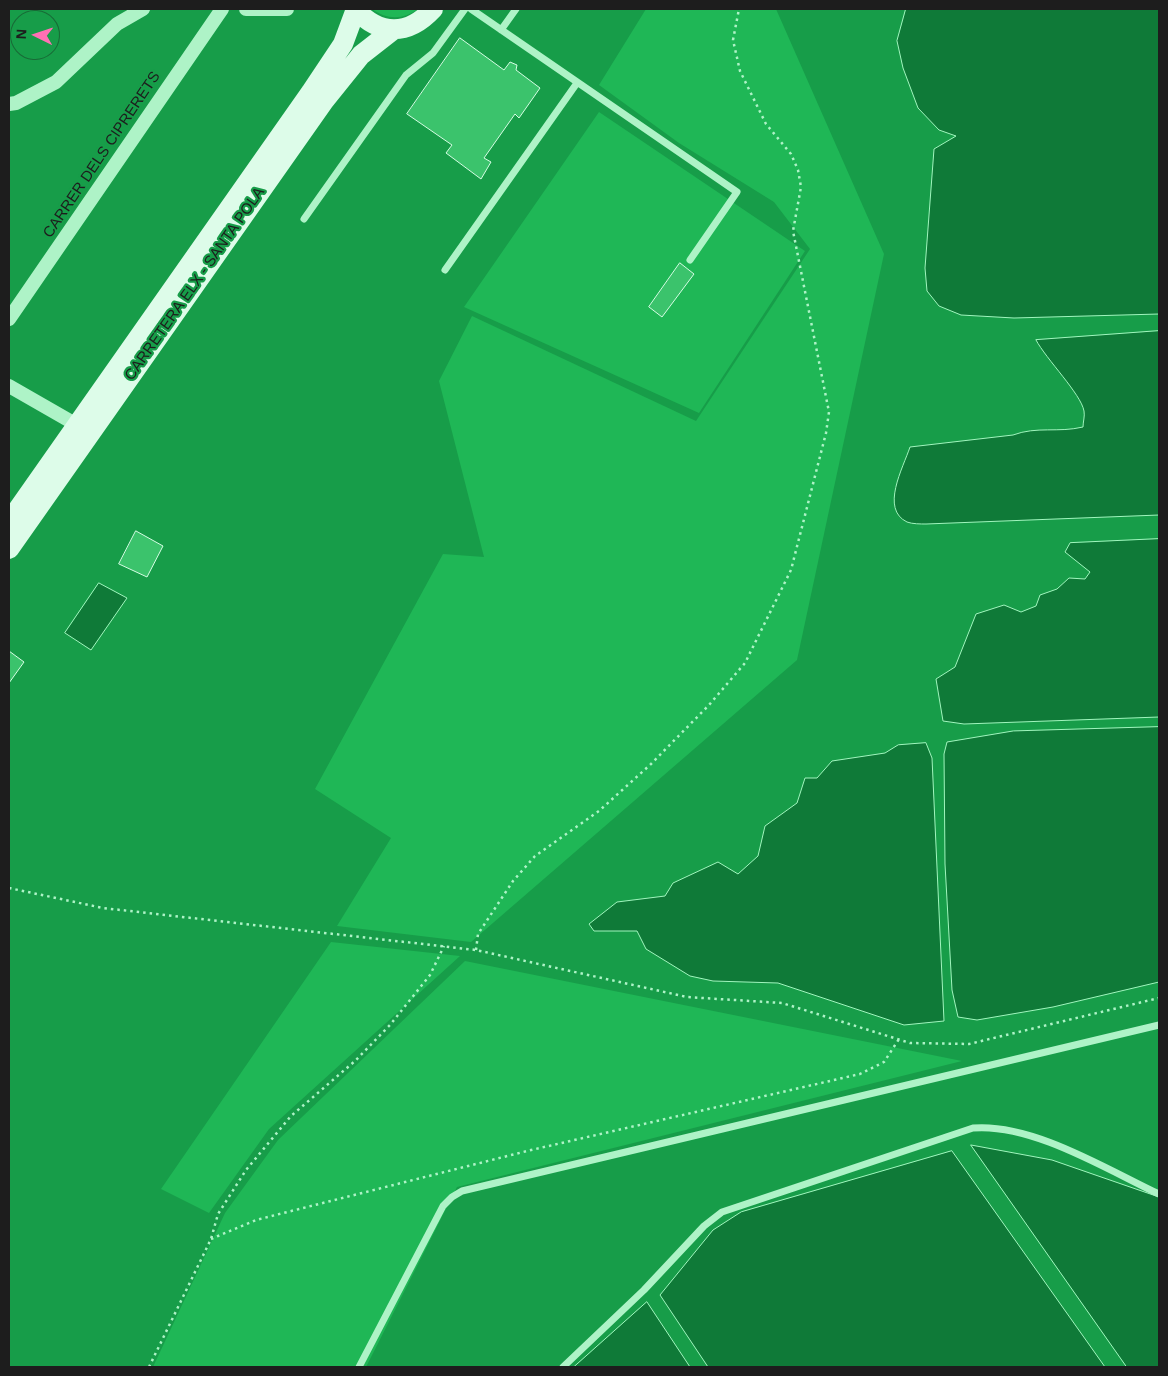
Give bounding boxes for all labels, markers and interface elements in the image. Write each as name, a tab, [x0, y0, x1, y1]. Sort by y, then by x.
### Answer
north arrow	[10, 10, 60, 60]
text: N	[13, 28, 29, 40]
street label: CARRER DELS CIPRERETS	[40, 68, 164, 242]
street label: CARRETERA ELX - SANTA POLA	[121, 184, 269, 384]

